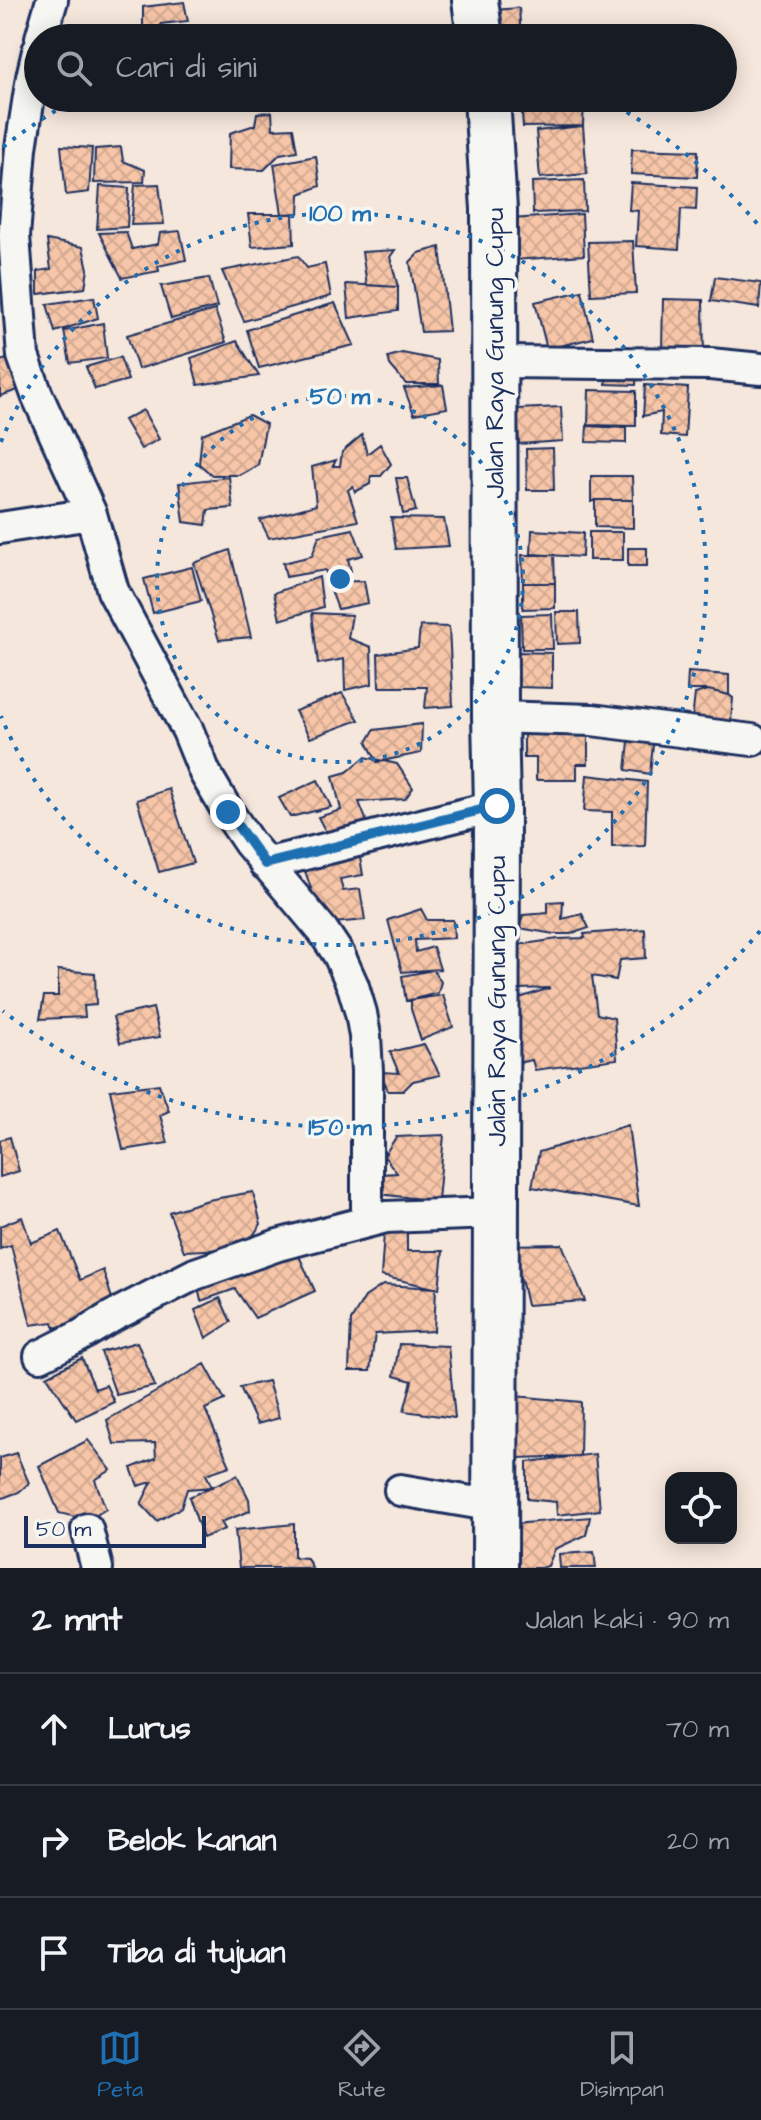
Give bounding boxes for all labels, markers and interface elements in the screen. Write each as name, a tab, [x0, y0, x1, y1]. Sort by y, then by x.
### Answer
search box	[24, 24, 737, 112]
icon: search	[52, 46, 96, 90]
text: Cari di sini	[116, 47, 257, 89]
text: 100 m	[309, 197, 371, 231]
street label: Jalan Raya Gunung Cupu	[477, 208, 515, 498]
text: 50 m	[310, 380, 371, 414]
centre of rings	[326, 565, 354, 593]
route start	[479, 788, 515, 824]
route end	[210, 794, 246, 830]
street label: Jalan Raya Gunung Cupu	[479, 856, 517, 1146]
text: 150 m	[308, 1111, 372, 1145]
map controls	[665, 1472, 737, 1544]
button: locate	[665, 1472, 737, 1544]
scale bar	[24, 1512, 206, 1548]
text: 50 m	[36, 1514, 91, 1545]
text: 2 mnt	[32, 1596, 122, 1644]
text: Jalan kaki · 90 m	[526, 1602, 729, 1638]
icon: ahead	[32, 1707, 76, 1751]
text: Lurus	[108, 1708, 191, 1750]
text: 70 m	[666, 1711, 729, 1747]
icon: right	[32, 1819, 76, 1863]
text: Belok kanan	[108, 1820, 277, 1862]
text: 20 m	[667, 1823, 729, 1859]
icon: arrive	[32, 1931, 76, 1975]
text: Tiba di tujuan	[108, 1932, 285, 1974]
tab: Peta	[97, 2026, 143, 2105]
tab: Rute	[338, 2026, 386, 2105]
tab: Disimpan	[580, 2026, 664, 2105]

